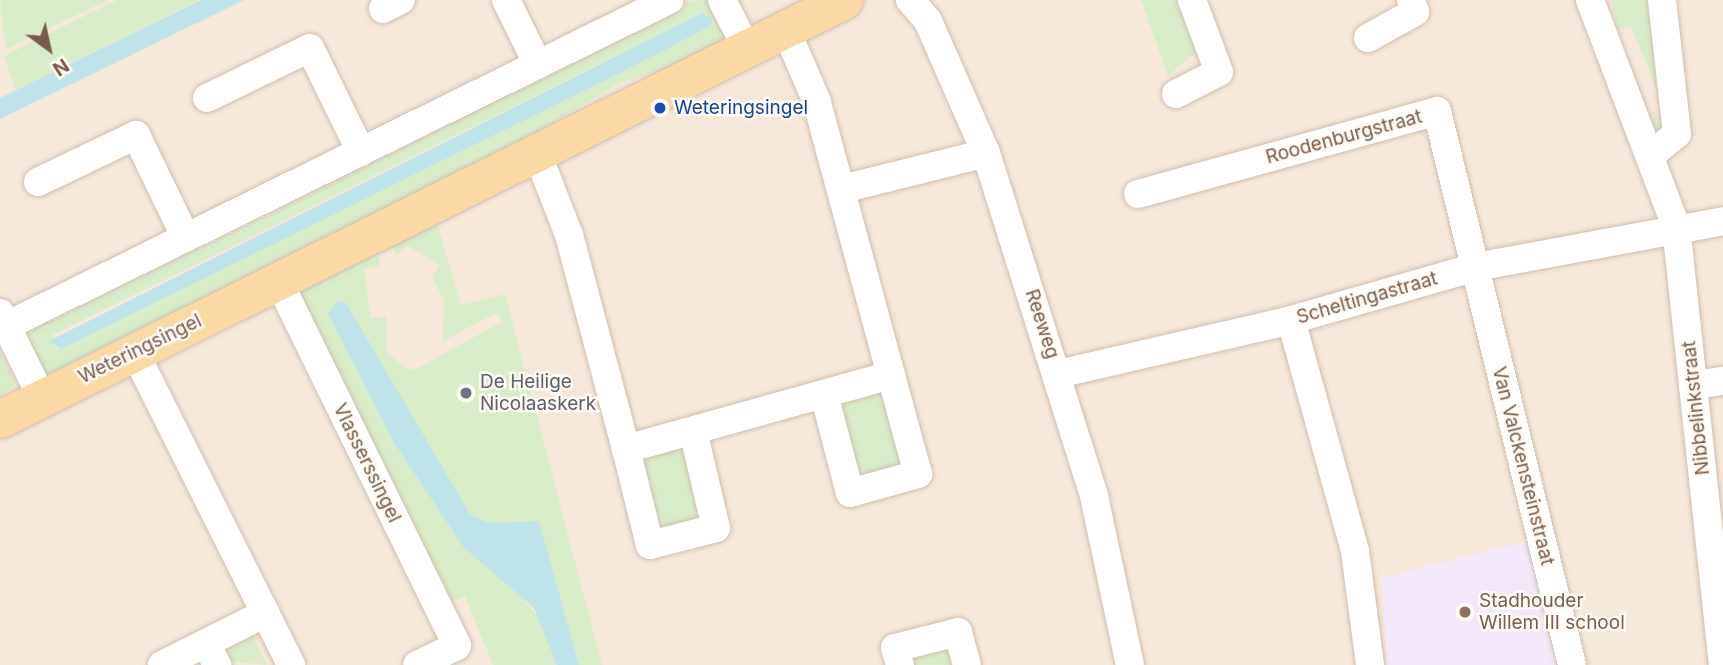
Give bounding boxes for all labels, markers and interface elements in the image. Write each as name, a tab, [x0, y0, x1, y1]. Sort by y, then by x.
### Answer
north arrow	[14, 14, 84, 84]
text: N	[48, 53, 73, 81]
place label: Weteringsingel	[674, 97, 808, 119]
marker: Weteringsingel	[652, 100, 668, 116]
street label: Roodenburgstraat	[1263, 105, 1425, 169]
street label: Scheltingastraat	[1294, 267, 1440, 329]
street label: Reeweg	[1020, 286, 1064, 362]
street label: Weteringsingel	[75, 309, 205, 389]
street label: Nibbelinkstraat	[1678, 340, 1714, 476]
street label: Van Valckensteinstraat	[1487, 364, 1559, 568]
place label: De Heilige Nicolaaskerk	[480, 371, 596, 415]
marker: De Heilige Nicolaaskerk	[458, 385, 474, 401]
street label: Vlasserssingel	[328, 400, 406, 526]
place label: Stadhouder Willem III school	[1479, 590, 1625, 634]
marker: Stadhouder Willem III school	[1457, 604, 1473, 620]

